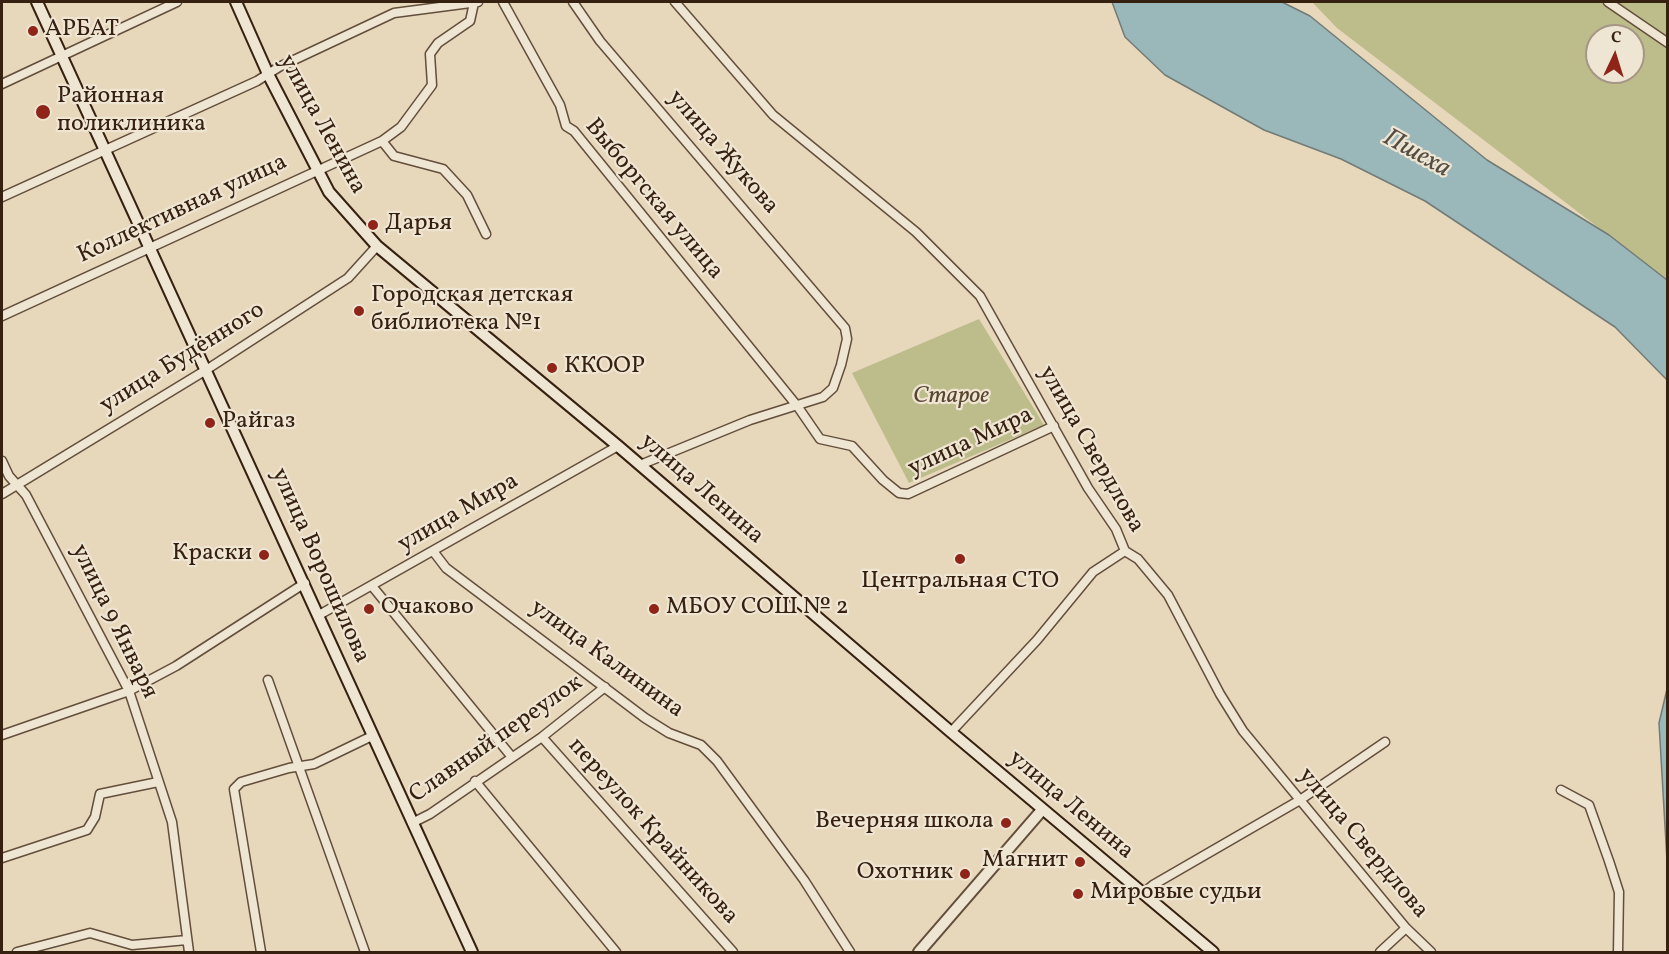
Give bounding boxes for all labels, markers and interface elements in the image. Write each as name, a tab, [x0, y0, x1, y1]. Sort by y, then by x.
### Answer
place label: АРБАТ	[45, 17, 119, 45]
marker: АРБАТ	[26, 24, 40, 38]
north arrow	[1585, 24, 1645, 84]
text: С	[1610, 27, 1622, 49]
street label: улица Ленина	[271, 50, 371, 200]
place label: Районная поликлиника	[57, 84, 206, 140]
street label: улица Жукова	[660, 85, 784, 221]
marker: Районная поликлиника	[34, 103, 52, 121]
street label: Выборгская улица	[577, 114, 729, 286]
water label: Пшеха	[1377, 124, 1455, 186]
street label: Коллективная улица	[74, 149, 292, 271]
place label: Дарья	[385, 211, 452, 239]
marker: Дарья	[366, 218, 380, 232]
place label: Городская детская библиотека №1	[371, 283, 573, 339]
street label: улица Будённого	[95, 297, 271, 421]
marker: Городская детская библиотека №1	[352, 304, 366, 318]
place label: ККООР	[564, 354, 645, 382]
marker: ККООР	[545, 361, 559, 375]
street label: улица Свердлова	[1030, 361, 1150, 539]
park label: Старое	[913, 384, 989, 412]
street label: улица Мира	[904, 402, 1038, 484]
place label: Райгаз	[222, 409, 295, 437]
marker: Райгаз	[203, 416, 217, 430]
street label: улица Ленина	[633, 428, 769, 552]
street label: улица Ворошилова	[263, 464, 375, 668]
street label: улица Мира	[394, 468, 524, 560]
street label: улица 9 Января	[63, 540, 163, 704]
place label: Краски	[172, 541, 252, 569]
marker: Краски	[257, 548, 271, 562]
marker: Центральная СТО	[953, 552, 967, 566]
place label: Центральная СТО	[861, 569, 1059, 597]
street label: улица Калинина	[523, 594, 689, 726]
place label: Очаково	[381, 595, 474, 623]
place label: МБОУ СОШ № 2	[666, 595, 849, 623]
marker: Очаково	[362, 602, 376, 616]
marker: МБОУ СОШ № 2	[647, 602, 661, 616]
street label: Славный переулок	[405, 669, 589, 811]
street label: переулок Крайникова	[561, 733, 743, 931]
street label: улица Ленина	[1001, 745, 1139, 867]
street label: улица Свердлова	[1290, 763, 1434, 925]
place label: Вечерняя школа	[815, 809, 994, 837]
marker: Вечерняя школа	[999, 816, 1013, 830]
place label: Магнит	[982, 848, 1068, 876]
marker: Магнит	[1073, 855, 1087, 869]
place label: Охотник	[857, 860, 953, 888]
marker: Охотник	[958, 867, 972, 881]
place label: Мировые судьи	[1090, 880, 1262, 908]
marker: Мировые судьи	[1071, 887, 1085, 901]

